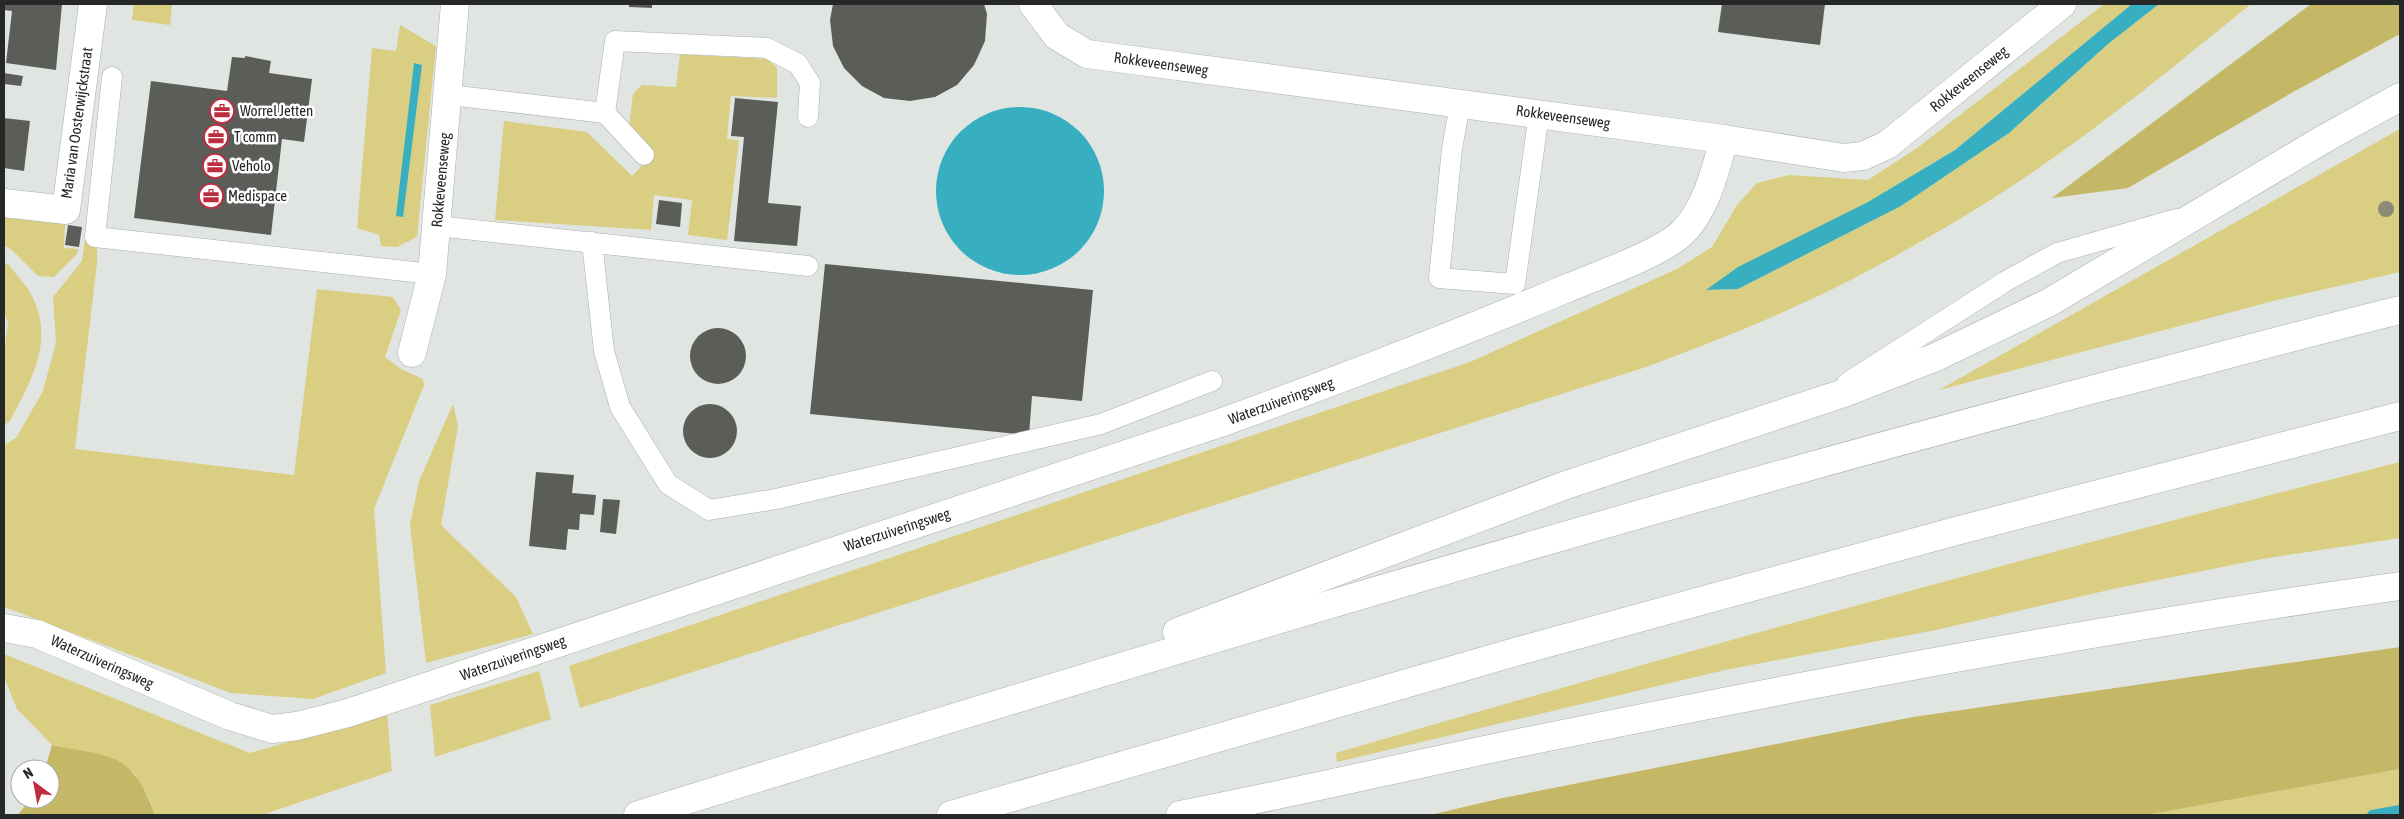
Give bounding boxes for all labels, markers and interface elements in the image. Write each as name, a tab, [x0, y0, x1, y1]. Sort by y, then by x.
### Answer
street label: Rokkeveenseweg	[1926, 42, 2011, 115]
street label: Maria van Oosterwijckstraat	[57, 46, 96, 200]
street label: Rokkeveenseweg	[1113, 48, 1210, 79]
office icon: Worrel Jetten	[209, 98, 235, 124]
street label: Rokkeveenseweg	[1515, 101, 1612, 132]
place label: Worrel Jetten	[240, 102, 313, 119]
office icon: T comm	[203, 124, 229, 150]
place label: T comm	[234, 128, 277, 145]
street label: Rokkeveenseweg	[428, 131, 453, 228]
office icon: Veholo	[202, 153, 228, 179]
place label: Veholo	[232, 157, 271, 174]
office icon: Medispace	[198, 183, 224, 209]
place label: Medispace	[228, 187, 287, 204]
street label: Waterzuiveringsweg	[1226, 373, 1336, 427]
street label: Waterzuiveringsweg	[842, 504, 953, 555]
street label: Waterzuiveringsweg	[48, 631, 157, 692]
street label: Waterzuiveringsweg	[458, 631, 568, 684]
north arrow	[10, 759, 60, 809]
text: N	[20, 764, 36, 782]

